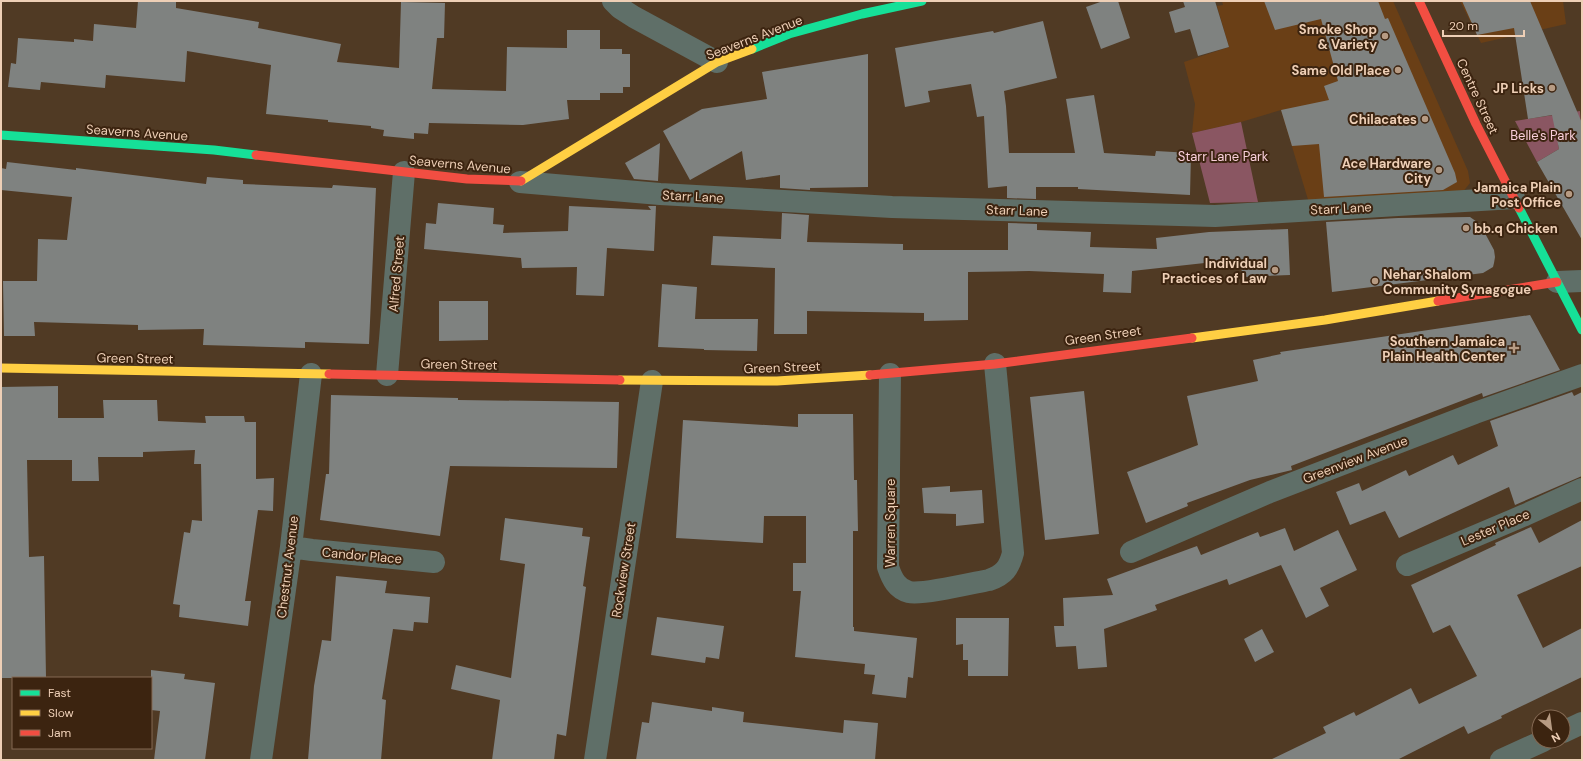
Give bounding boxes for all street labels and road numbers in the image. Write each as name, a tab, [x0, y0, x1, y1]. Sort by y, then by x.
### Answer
street label: Seaverns Avenue	[703, 11, 805, 64]
street label: Centre Street	[1453, 56, 1502, 137]
street label: Seaverns Avenue	[85, 120, 188, 145]
street label: Seaverns Avenue	[408, 152, 512, 177]
street label: Starr Lane	[662, 186, 724, 207]
street label: Starr Lane	[1310, 198, 1372, 219]
street label: Starr Lane	[986, 201, 1048, 220]
street label: Alfred Street	[385, 235, 408, 313]
street label: Green Street	[1064, 322, 1142, 349]
street label: Green Street	[96, 349, 174, 368]
street label: Green Street	[420, 355, 498, 374]
street label: Green Street	[743, 358, 821, 377]
street label: Greenview Avenue	[1300, 432, 1410, 487]
street label: Warren Square	[882, 479, 899, 567]
street label: Lester Place	[1458, 505, 1532, 550]
street label: Chestnut Avenue	[273, 515, 302, 619]
street label: Rockview Street	[608, 521, 639, 619]
street label: Candor Place	[321, 544, 403, 567]

